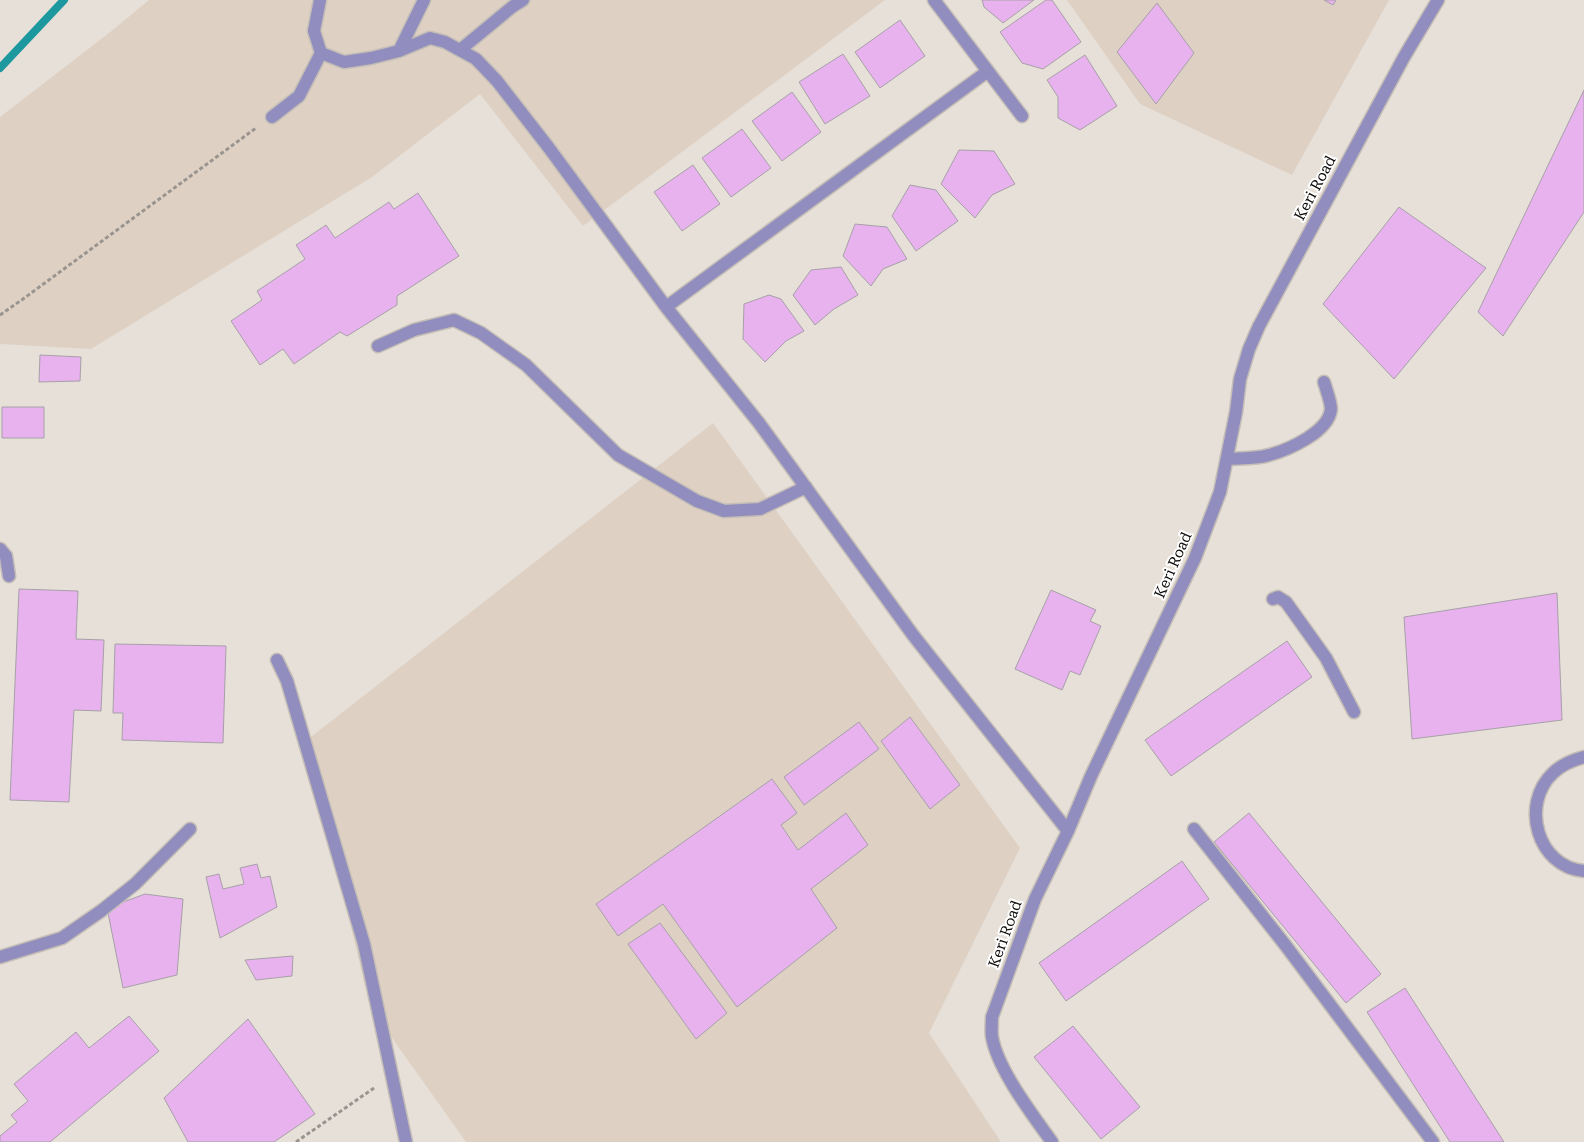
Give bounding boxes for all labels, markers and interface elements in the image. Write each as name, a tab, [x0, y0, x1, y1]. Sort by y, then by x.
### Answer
street label: Keri Road	[1291, 152, 1340, 223]
street label: Keri Road	[1150, 529, 1196, 601]
street label: Keri Road	[984, 897, 1026, 970]

